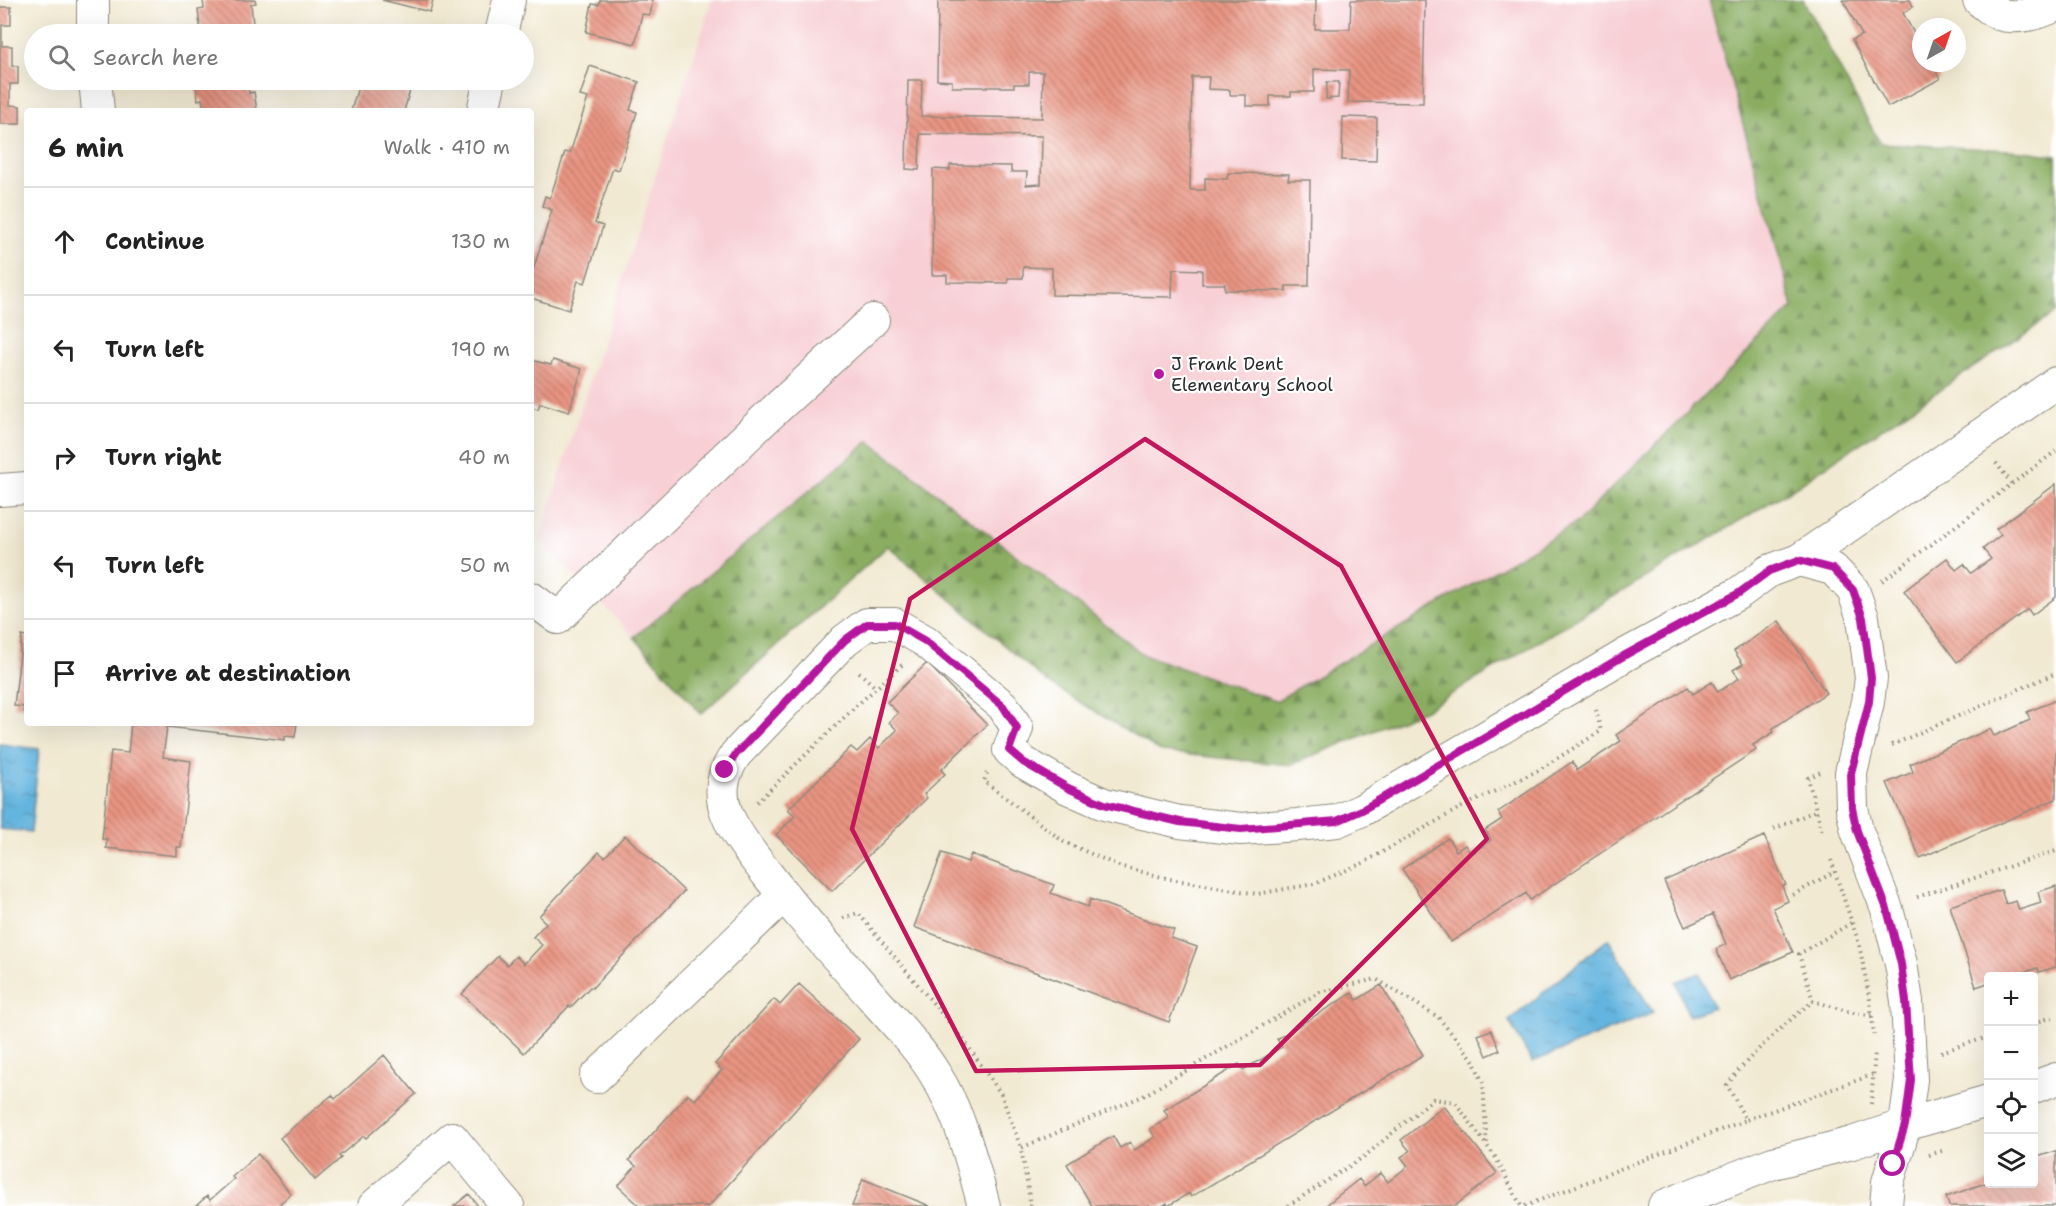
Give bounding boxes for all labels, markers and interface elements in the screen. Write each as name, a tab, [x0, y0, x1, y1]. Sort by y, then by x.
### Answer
north arrow	[1912, 18, 1966, 72]
search box	[24, 24, 534, 90]
icon: search	[45, 41, 78, 74]
text: Search here	[93, 43, 219, 72]
text: 6 min	[48, 130, 124, 165]
text: Walk · 410 m	[384, 134, 510, 160]
icon: ahead	[48, 225, 81, 258]
text: Continue	[105, 227, 205, 256]
text: 130 m	[451, 228, 510, 254]
icon: left	[48, 333, 81, 366]
text: Turn left	[105, 335, 204, 364]
text: 190 m	[451, 336, 510, 362]
place label: J Frank Dent Elementary School	[1171, 352, 1334, 397]
marker: J Frank Dent Elementary School	[1152, 367, 1166, 381]
icon: right	[48, 441, 81, 474]
text: Turn right	[105, 443, 222, 472]
text: 40 m	[458, 444, 510, 470]
icon: left	[48, 549, 81, 582]
text: Turn left	[105, 551, 204, 580]
text: 50 m	[460, 552, 510, 578]
icon: arrive	[48, 657, 81, 690]
text: Arrive at destination	[105, 659, 351, 688]
route end	[711, 756, 737, 782]
map controls	[1984, 972, 2038, 1188]
button: +	[1984, 972, 2038, 1026]
button: −	[1984, 1026, 2038, 1080]
button: locate	[1984, 1080, 2038, 1134]
button: layers	[1984, 1134, 2038, 1188]
route start	[1879, 1150, 1905, 1176]

